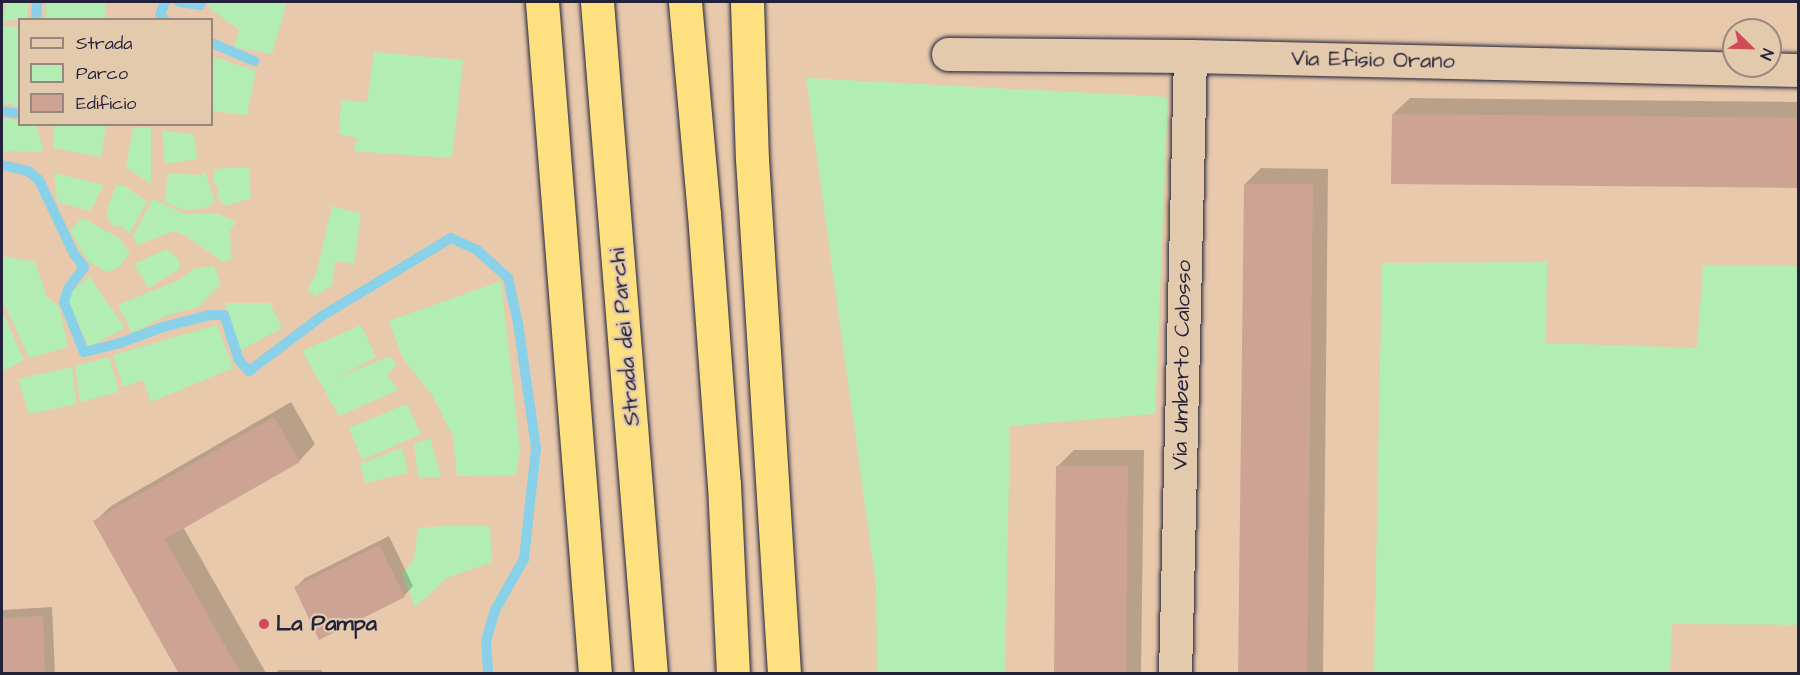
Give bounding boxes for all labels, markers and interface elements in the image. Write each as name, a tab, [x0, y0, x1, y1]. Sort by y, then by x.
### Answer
legend	[18, 18, 213, 126]
north arrow	[1722, 18, 1782, 78]
text: Strada	[76, 31, 132, 56]
street label: Via Efisio Orano	[1291, 45, 1455, 75]
text: N	[1755, 45, 1779, 63]
text: Parco	[76, 61, 128, 86]
text: Edificio	[76, 91, 136, 116]
street label: Strada dei Parchi	[604, 247, 646, 427]
street label: Via Umberto Calosso	[1167, 260, 1197, 470]
place label: La Pampa	[276, 611, 377, 637]
marker: La Pampa	[257, 617, 271, 631]

